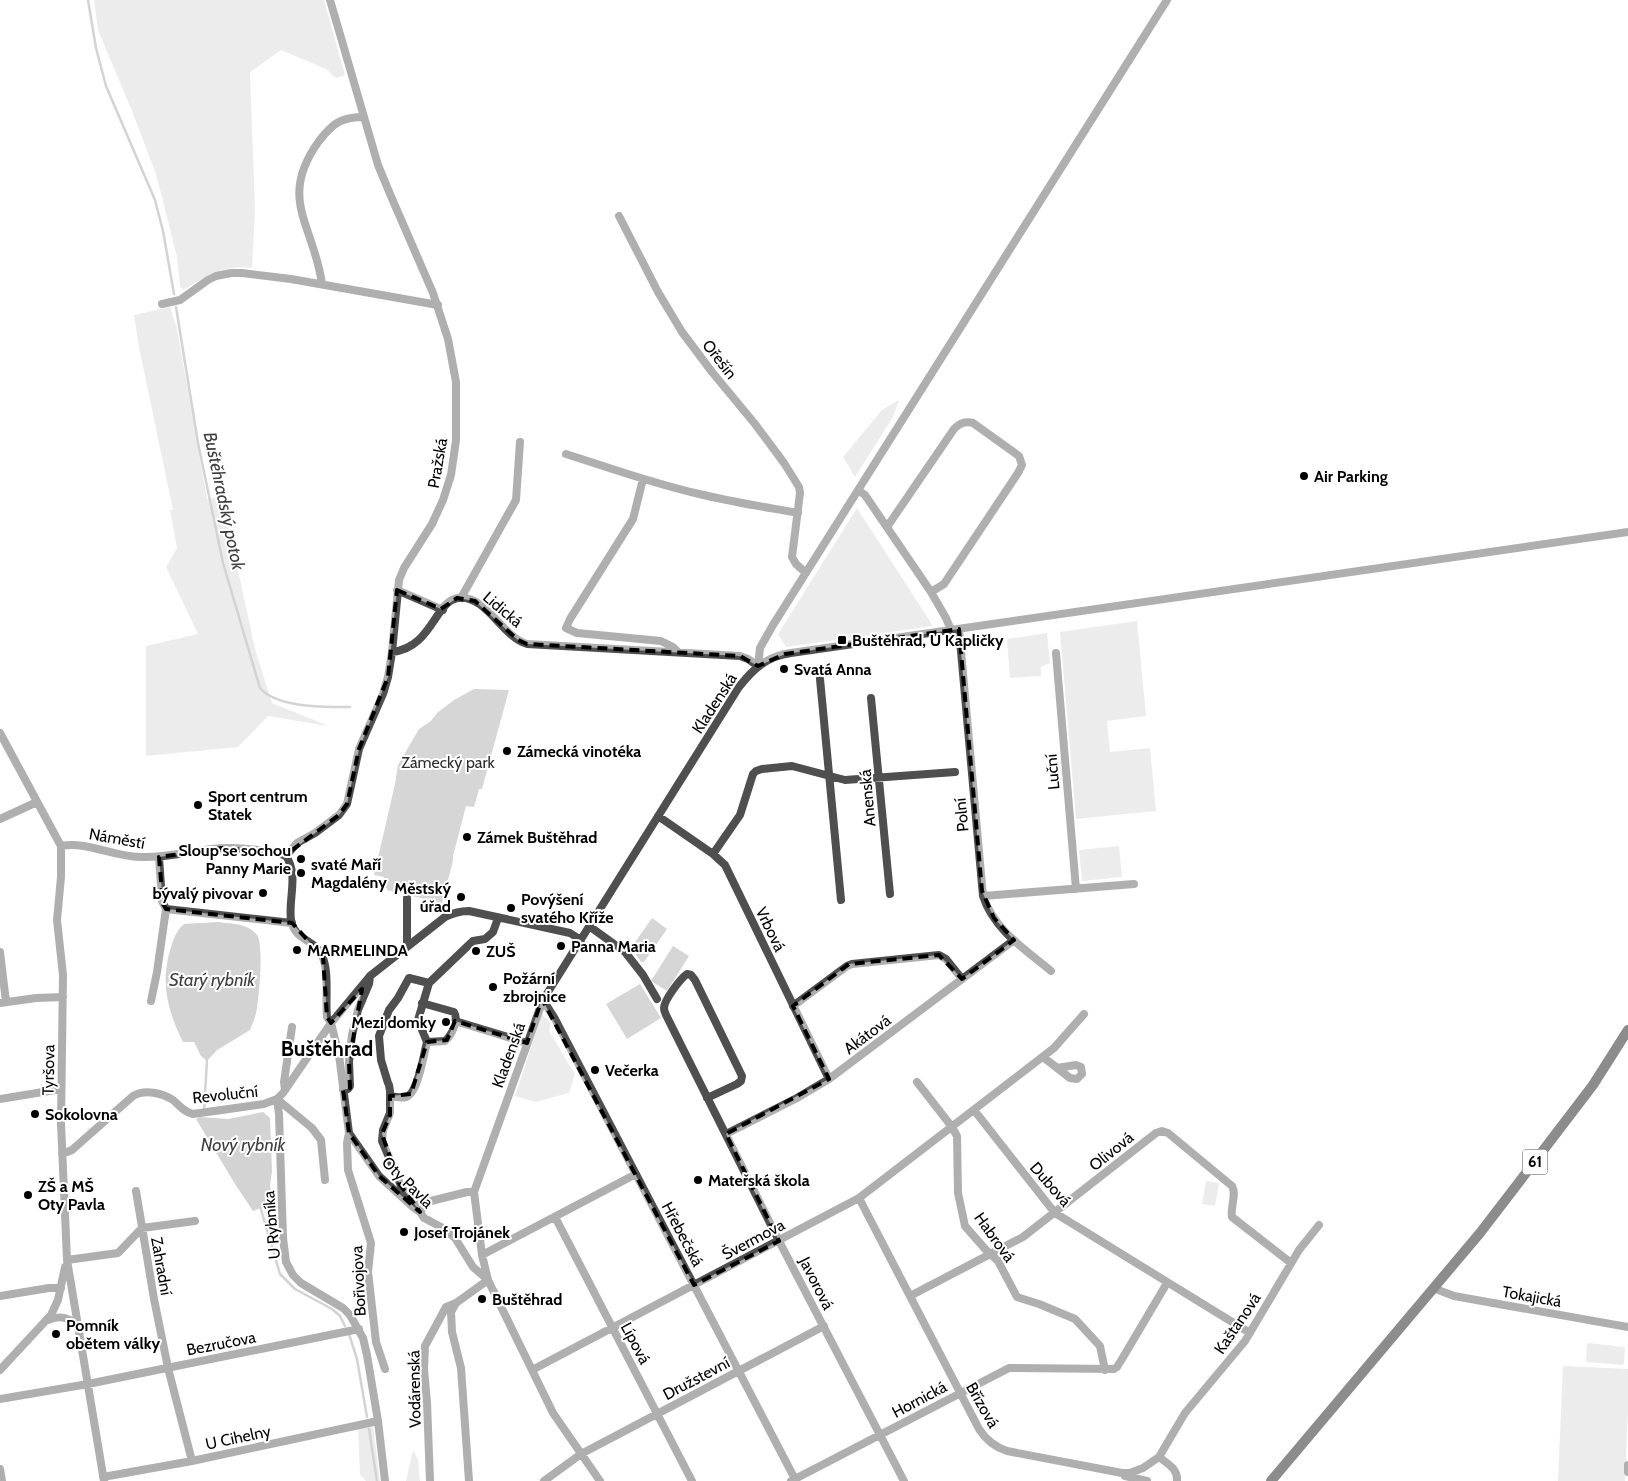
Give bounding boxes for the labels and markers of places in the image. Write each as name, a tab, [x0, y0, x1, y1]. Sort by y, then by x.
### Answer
place label: Air Parking	[1314, 467, 1388, 486]
marker: Air Parking	[1298, 470, 1310, 482]
place label: Buštěhrad, U Kapličky	[852, 631, 1004, 650]
marker: Buštěhrad, U Kapličky	[836, 634, 848, 646]
place label: Svatá Anna	[794, 660, 872, 679]
marker: Svatá Anna	[778, 663, 790, 675]
place label: Zámecká vinotéka	[517, 742, 641, 761]
marker: Zámecká vinotéka	[501, 745, 513, 757]
place label: Sport centrum Statek	[208, 787, 308, 824]
marker: Sport centrum Statek	[192, 799, 204, 811]
place label: Zámek Buštěhrad	[477, 828, 597, 847]
marker: Zámek Buštěhrad	[461, 831, 473, 843]
place label: Sloup se sochou Panny Marie	[178, 841, 291, 878]
marker: Sloup se sochou Panny Marie	[295, 853, 307, 865]
place label: svaté Maří Magdalény	[311, 855, 387, 892]
marker: svaté Maří Magdalény	[295, 867, 307, 879]
place label: Městský úřad	[394, 879, 451, 916]
place label: bývalý pivovar	[152, 884, 254, 903]
marker: bývalý pivovar	[257, 887, 269, 899]
place label: Povýšení svatého Kříže	[521, 890, 614, 927]
marker: Městský úřad	[455, 891, 467, 903]
marker: Povýšení svatého Kříže	[505, 902, 517, 914]
place label: Panna Maria	[571, 937, 656, 956]
marker: Panna Maria	[555, 940, 567, 952]
place label: MARMELINDA	[307, 941, 408, 960]
place label: ZUŠ	[486, 942, 516, 961]
marker: MARMELINDA	[291, 944, 303, 956]
marker: ZUŠ	[470, 945, 482, 957]
place label: Požární zbrojnice	[503, 969, 566, 1006]
marker: Požární zbrojnice	[487, 981, 499, 993]
place label: Mezi domky	[351, 1013, 436, 1032]
marker: Mezi domky	[440, 1016, 452, 1028]
place label: Večerka	[605, 1061, 659, 1080]
marker: Večerka	[589, 1064, 601, 1076]
place label: Sokolovna	[45, 1105, 118, 1124]
marker: Sokolovna	[29, 1108, 41, 1120]
place label: Mateřská škola	[708, 1171, 810, 1190]
marker: Mateřská škola	[692, 1174, 704, 1186]
place label: ZŠ a MŠ Oty Pavla	[38, 1177, 105, 1214]
marker: ZŠ a MŠ Oty Pavla	[22, 1189, 34, 1201]
place label: Josef Trojánek	[413, 1223, 510, 1242]
marker: Josef Trojánek	[398, 1226, 410, 1238]
place label: Buštěhrad	[492, 1290, 562, 1309]
marker: Buštěhrad	[476, 1293, 488, 1305]
place label: Pomník obětem války	[66, 1316, 161, 1353]
marker: Pomník obětem války	[50, 1328, 62, 1340]

